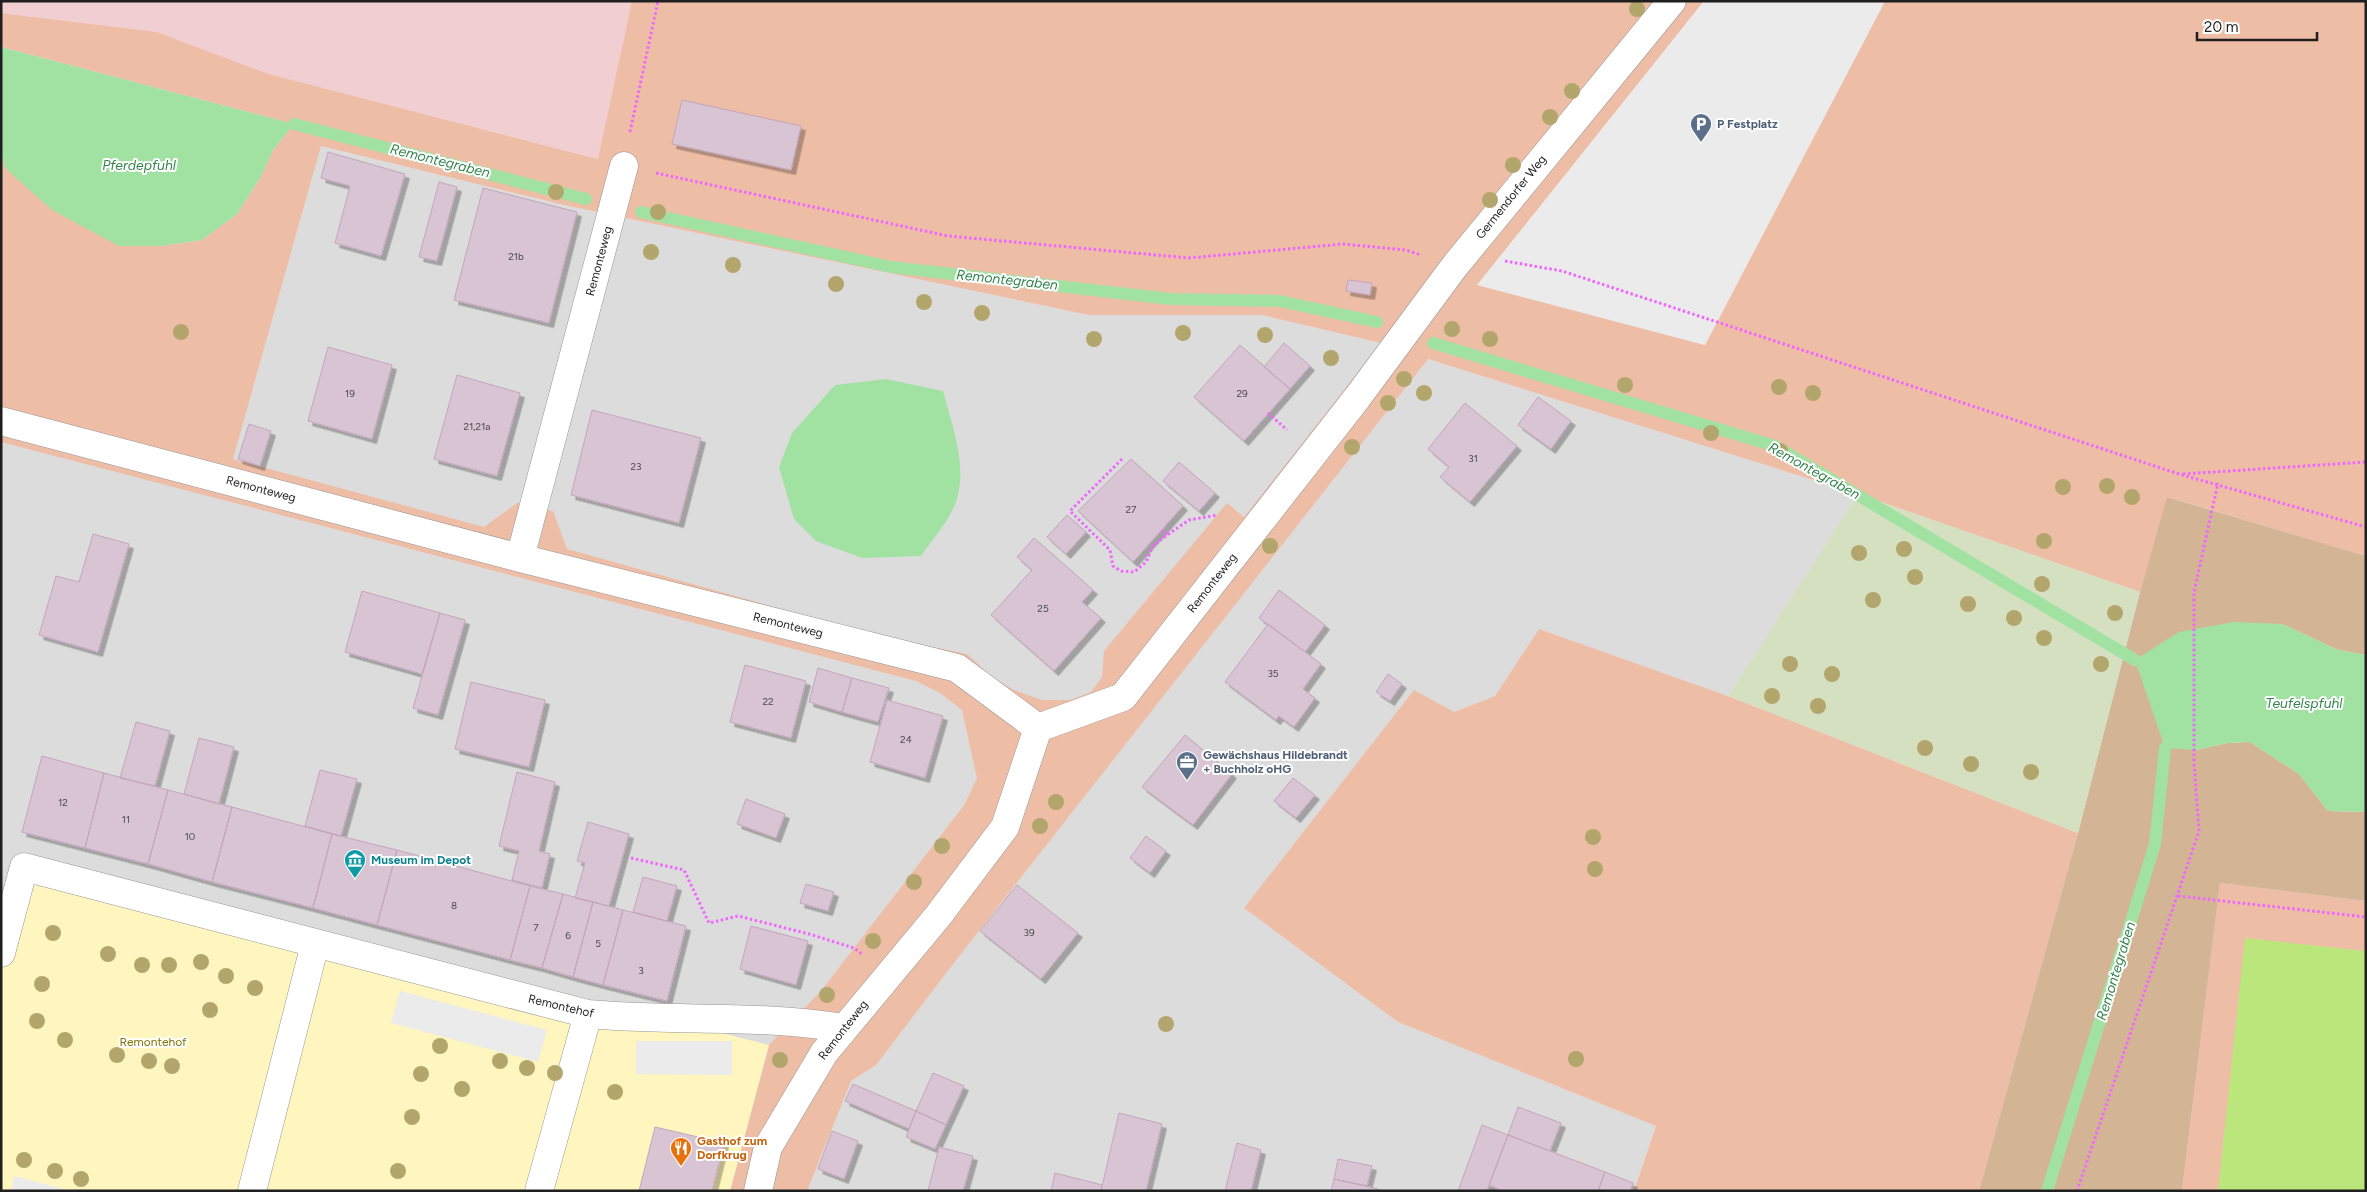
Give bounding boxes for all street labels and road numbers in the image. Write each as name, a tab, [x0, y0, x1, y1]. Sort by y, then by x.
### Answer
street label: Germendorfer Weg	[1473, 152, 1549, 242]
street label: Remonteweg	[583, 225, 615, 297]
street label: Remonteweg	[225, 473, 297, 505]
street label: Remonteweg	[1184, 550, 1240, 616]
street label: Remonteweg	[752, 610, 824, 640]
street label: Remontehof	[527, 992, 596, 1020]
street label: Remonteweg	[815, 997, 871, 1063]

